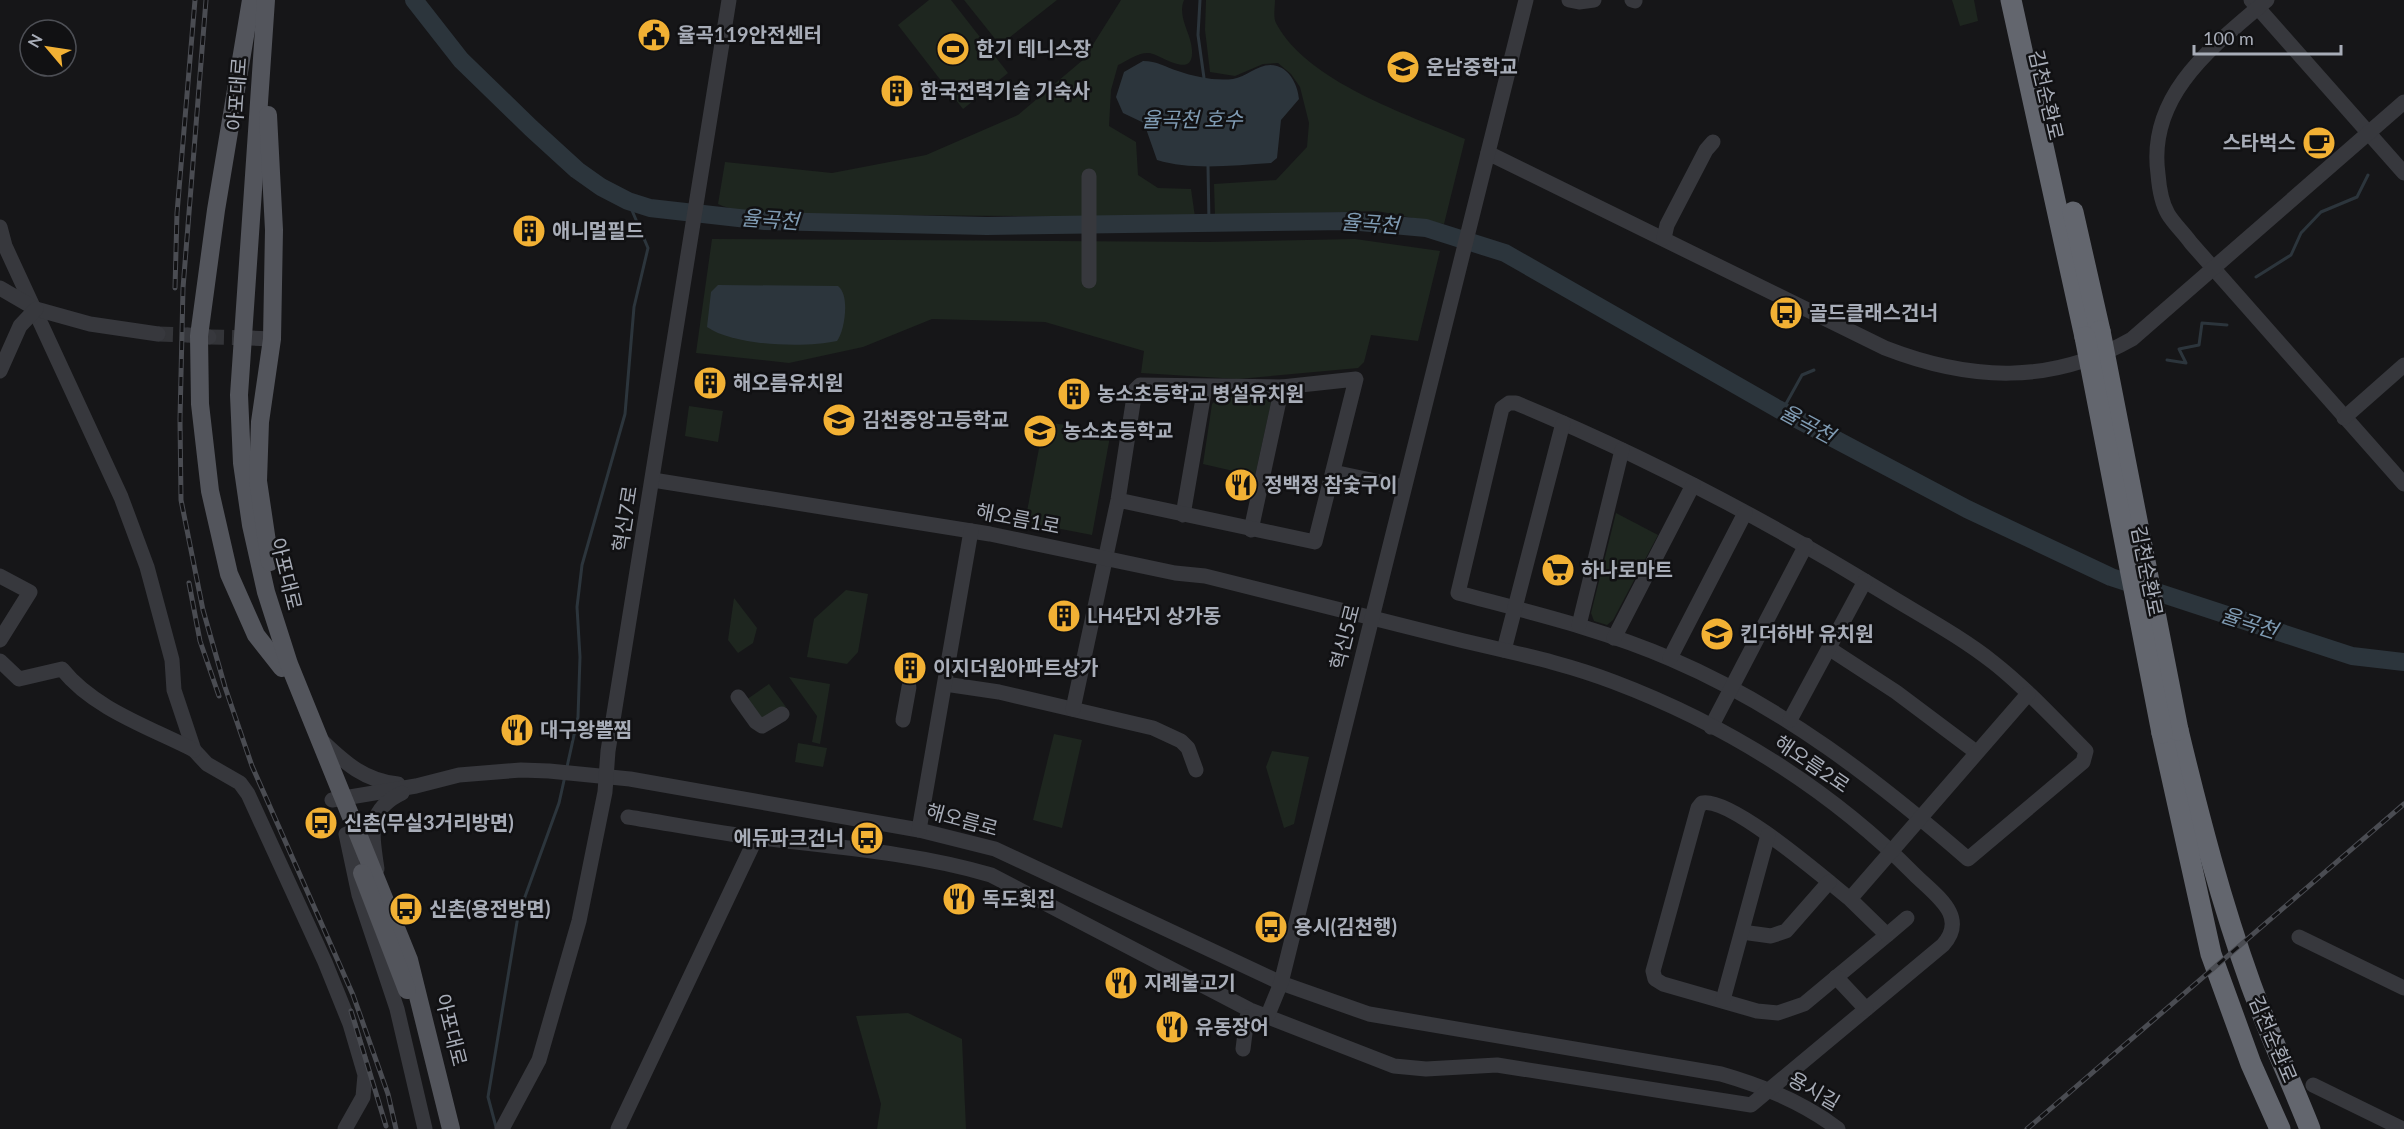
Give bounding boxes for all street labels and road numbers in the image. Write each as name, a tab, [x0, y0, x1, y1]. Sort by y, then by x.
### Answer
street label: 김천순환로	[2025, 47, 2069, 142]
street label: 아포대로	[221, 56, 251, 131]
street label: 혁신7로	[607, 484, 641, 554]
street label: 해오름1로	[974, 498, 1062, 538]
street label: 김천순환로	[2127, 523, 2169, 618]
street label: 아포대로	[266, 535, 308, 612]
street label: 혁신5로	[1324, 601, 1364, 672]
street label: 해오름2로	[1771, 729, 1855, 797]
street label: 해오름로	[924, 798, 1001, 840]
street label: 아포대로	[431, 991, 473, 1068]
street label: 김천순환로	[2245, 992, 2303, 1086]
street label: 용시길	[1785, 1066, 1844, 1114]

